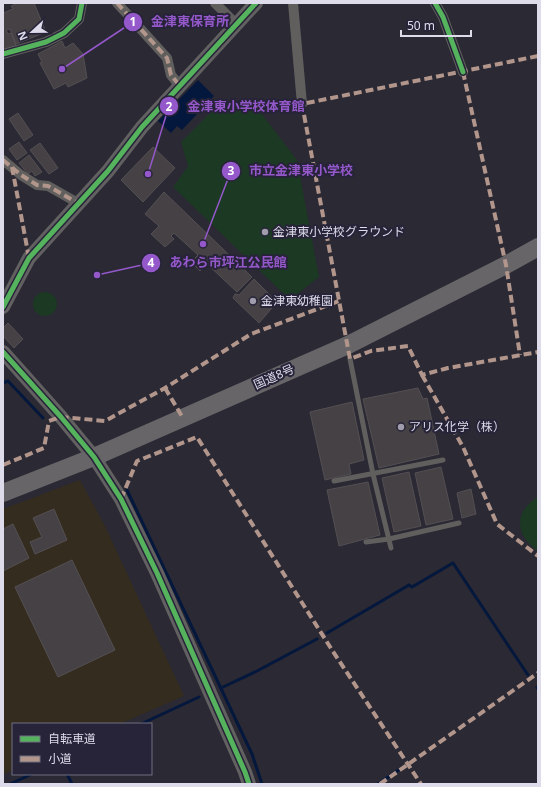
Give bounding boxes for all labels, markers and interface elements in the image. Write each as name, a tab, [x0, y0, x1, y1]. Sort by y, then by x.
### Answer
callout: 金津東保育所	[123, 9, 237, 34]
north arrow	[12, 12, 52, 52]
text: 金津東保育所	[151, 12, 229, 30]
scale bar	[401, 12, 471, 38]
text: 1	[130, 13, 136, 30]
text: 50 m	[407, 17, 435, 34]
text: N	[14, 29, 31, 43]
callout: 金津東小学校体育館	[159, 94, 312, 119]
text: 金津東小学校体育館	[187, 97, 305, 115]
text: 2	[166, 98, 173, 115]
callout: 市立金津東小学校	[221, 158, 361, 183]
text: 市立金津東小学校	[249, 161, 353, 179]
text: 3	[228, 162, 235, 179]
place label: 金津東小学校グラウンド	[273, 223, 405, 240]
marker: 金津東小学校グラウンド	[260, 227, 270, 237]
callout: あわら市坪江公民館	[141, 250, 294, 275]
text: あわら市坪江公民館	[169, 253, 287, 271]
text: 4	[148, 254, 155, 271]
place label: 金津東幼稚園	[261, 292, 333, 309]
marker: 金津東幼稚園	[248, 296, 258, 306]
street label: 国道8号	[251, 360, 297, 393]
place label: アリス化学（株）	[409, 418, 505, 435]
marker: アリス化学（株）	[396, 422, 406, 432]
legend	[12, 723, 152, 775]
text: 自転車道	[48, 730, 96, 747]
text: 小道	[48, 750, 72, 767]

